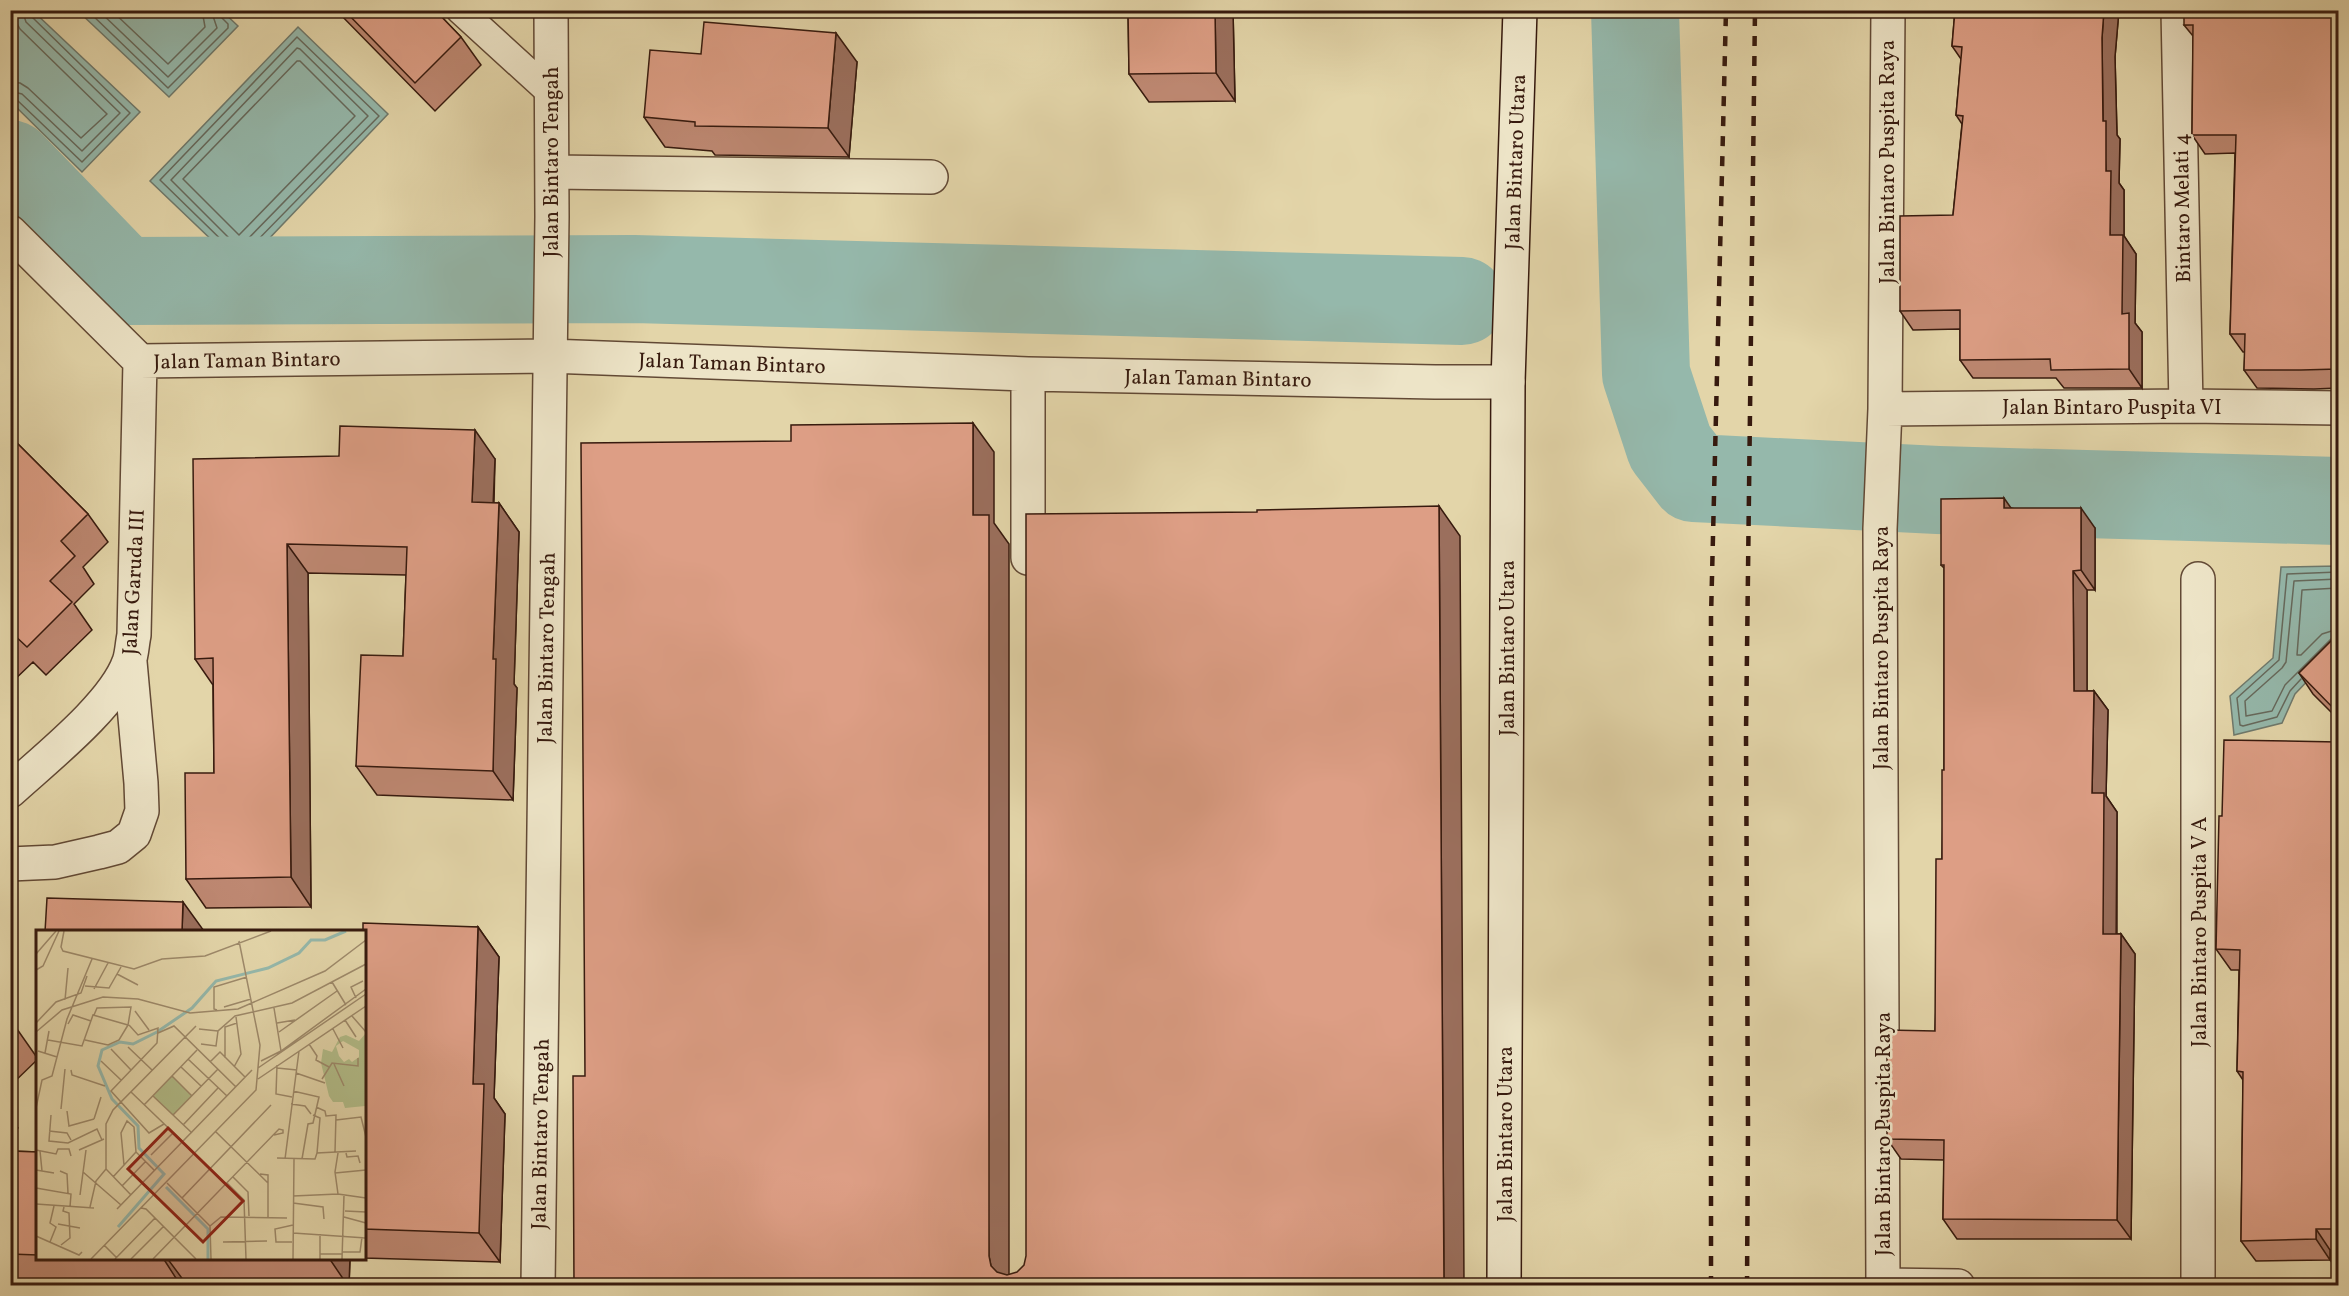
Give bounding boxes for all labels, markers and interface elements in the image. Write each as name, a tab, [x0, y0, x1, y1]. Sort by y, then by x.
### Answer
street label: Jalan Bintaro Puspita Raya	[1874, 40, 1903, 284]
street label: Jalan Bintaro Tengah	[538, 66, 567, 258]
street label: Jalan Bintaro Utara	[1499, 74, 1534, 251]
street label: Bintaro Melati 4	[2168, 133, 2199, 283]
street label: Jalan Taman Bintaro	[153, 345, 341, 378]
street label: Jalan Taman Bintaro	[638, 347, 826, 382]
street label: Jalan Taman Bintaro	[1124, 363, 1312, 396]
street label: Jalan Bintaro Puspita VI	[2002, 394, 2222, 423]
street label: Jalan Garuda III	[116, 508, 153, 656]
street label: Jalan Bintaro Puspita Raya	[1868, 526, 1897, 770]
street label: Jalan Bintaro Tengah	[531, 552, 564, 744]
street label: Jalan Bintaro Utara	[1494, 560, 1523, 736]
street label: Jalan Bintaro Puspita V A	[2186, 817, 2215, 1047]
inset map	[36, 930, 366, 1260]
street label: Jalan Bintaro Puspita Raya	[1870, 1012, 1899, 1256]
street label: Jalan Bintaro Tengah	[525, 1038, 558, 1230]
street label: Jalan Bintaro Utara	[1492, 1046, 1521, 1222]

